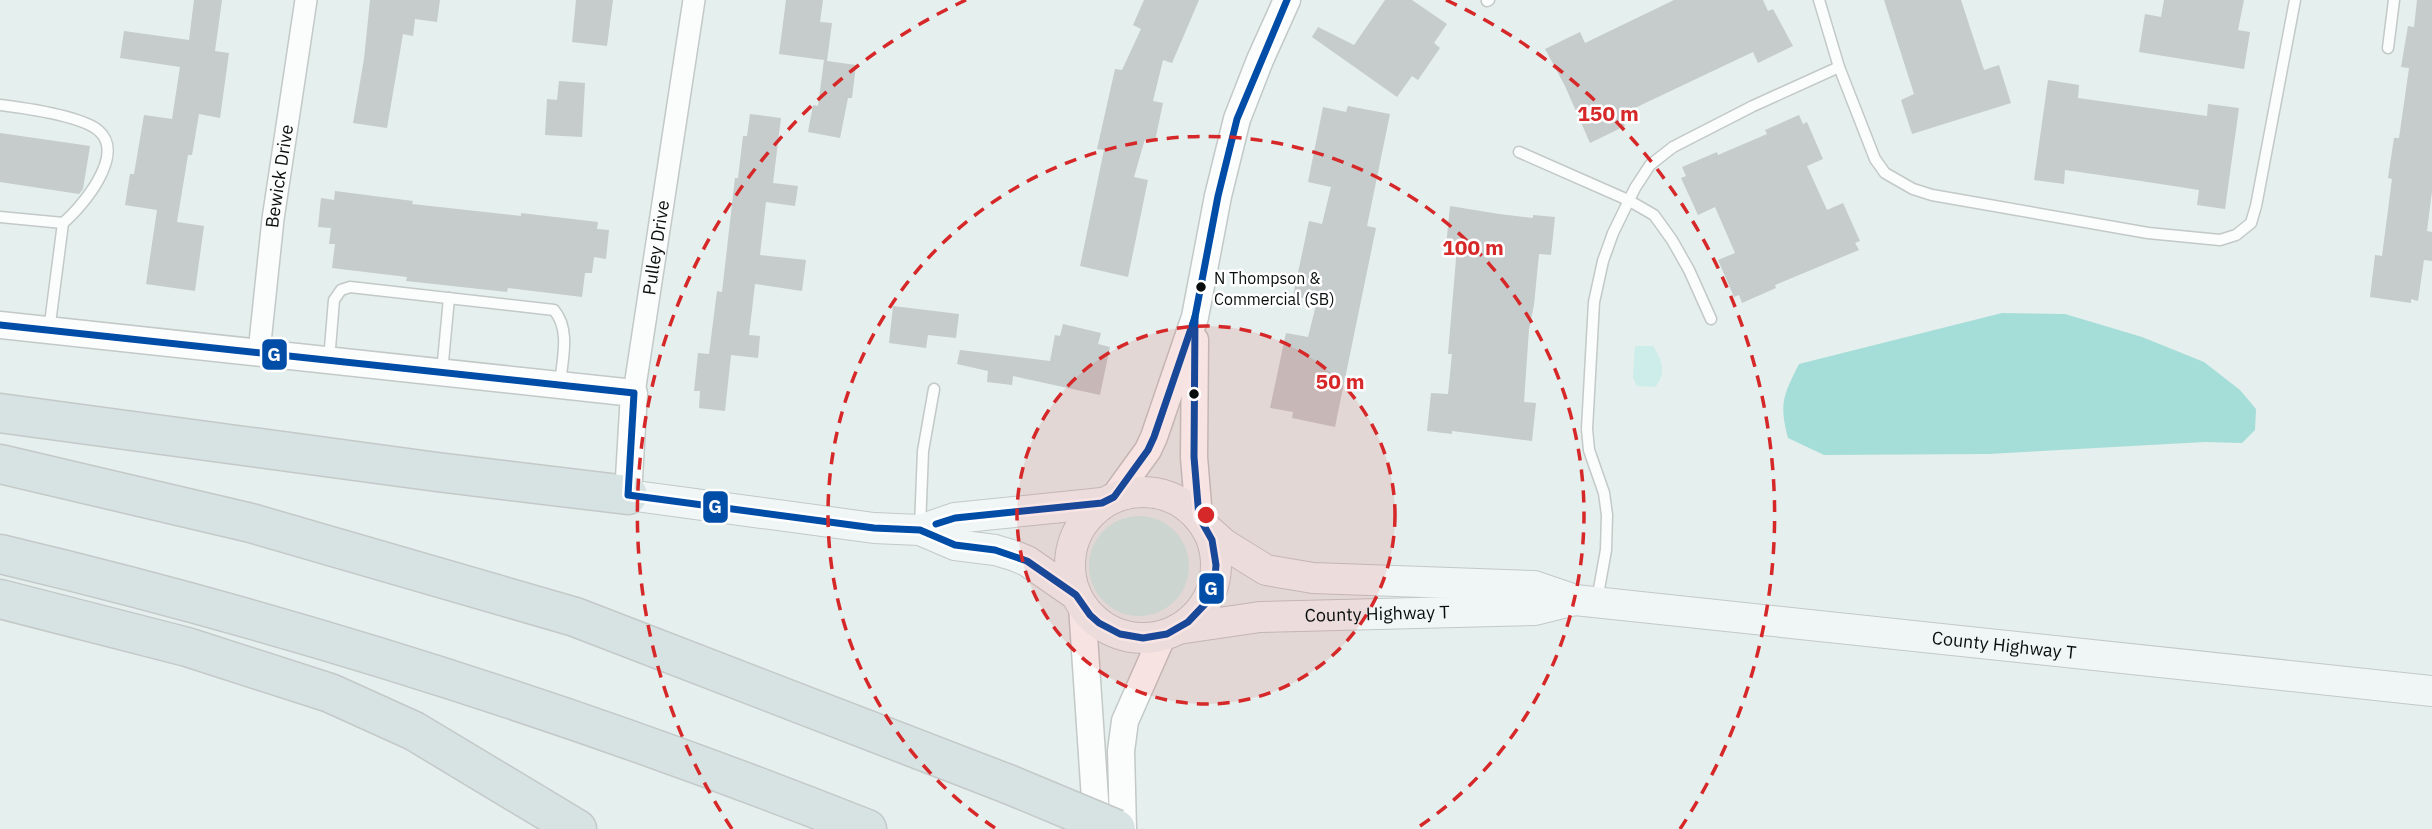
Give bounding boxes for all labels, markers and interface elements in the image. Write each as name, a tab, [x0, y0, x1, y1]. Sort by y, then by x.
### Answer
text: 150 m	[1577, 99, 1639, 127]
street label: Bewick Drive	[260, 123, 298, 229]
street label: Pulley Drive	[637, 198, 674, 297]
text: 100 m	[1442, 233, 1504, 261]
place label: N Thompson & Commercial (SB)	[1214, 268, 1335, 309]
marker: N Thompson & Commercial (SB)	[1194, 280, 1208, 294]
line badge: G	[261, 338, 288, 371]
text: G	[267, 342, 281, 366]
text: 50 m	[1316, 367, 1364, 395]
unlabelled marker	[1187, 387, 1201, 401]
line badge: G	[702, 490, 729, 524]
text: G	[708, 494, 722, 518]
centre of rings	[1194, 503, 1218, 527]
line badge: G	[1198, 572, 1225, 605]
text: G	[1204, 576, 1218, 600]
street label: County Highway T	[1304, 600, 1450, 627]
street label: County Highway T	[1931, 626, 2077, 664]

